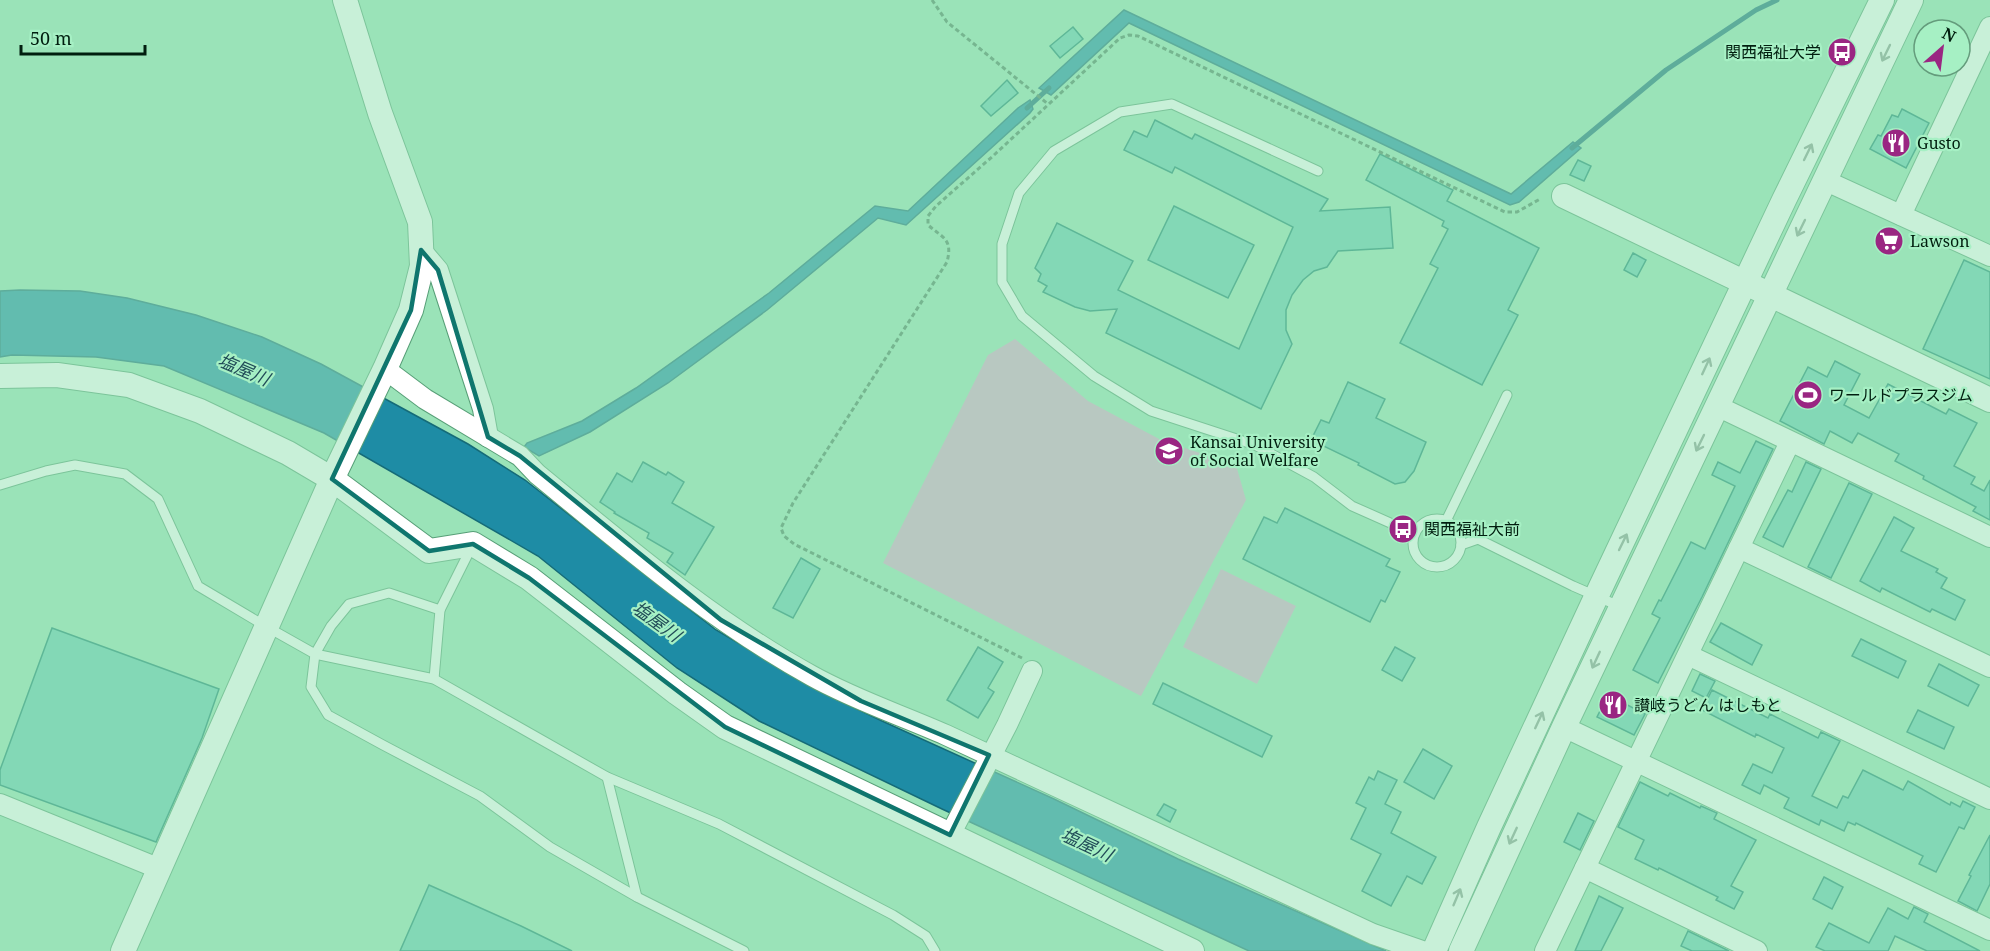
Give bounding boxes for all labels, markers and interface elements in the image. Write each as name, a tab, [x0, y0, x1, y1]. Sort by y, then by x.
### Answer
scale bar	[21, 18, 146, 56]
north arrow	[1912, 18, 1972, 78]
text: N	[1938, 22, 1960, 48]
text: 50 m	[30, 26, 72, 50]
bus stop icon: 関西福祉大学	[1826, 36, 1858, 68]
place label: 関西福祉大学	[1725, 41, 1821, 63]
one-way arrow	[1879, 43, 1891, 61]
restaurant icon: Gusto	[1880, 127, 1912, 159]
place label: Gusto	[1917, 132, 1961, 154]
one-way arrow	[1802, 143, 1814, 161]
one-way arrow	[1795, 219, 1806, 237]
supermarket icon: Lawson	[1873, 225, 1905, 257]
place label: Lawson	[1910, 230, 1970, 252]
water label: 塩屋川	[214, 347, 275, 391]
one-way arrow	[1701, 358, 1713, 376]
sports icon: ワールドプラスジム	[1792, 379, 1824, 411]
place label: ワールドプラスジム	[1829, 384, 1973, 406]
place label: Kansai University of Social Welfare	[1190, 431, 1326, 471]
one-way arrow	[1693, 433, 1705, 451]
school or university icon: Kansai University of Social Welfare	[1153, 435, 1185, 467]
bus stop icon: 関西福祉大前	[1387, 513, 1419, 545]
place label: 関西福祉大前	[1424, 518, 1520, 540]
one-way arrow	[1617, 534, 1629, 552]
water label: 塩屋川	[628, 595, 688, 648]
one-way arrow	[1589, 650, 1601, 668]
restaurant icon: 讃岐うどん はしもと	[1597, 689, 1629, 721]
place label: 讃岐うどん はしもと	[1634, 694, 1782, 716]
one-way arrow	[1533, 712, 1545, 730]
water label: 塩屋川	[1057, 822, 1118, 867]
one-way arrow	[1507, 827, 1519, 845]
one-way arrow	[1452, 889, 1464, 907]

